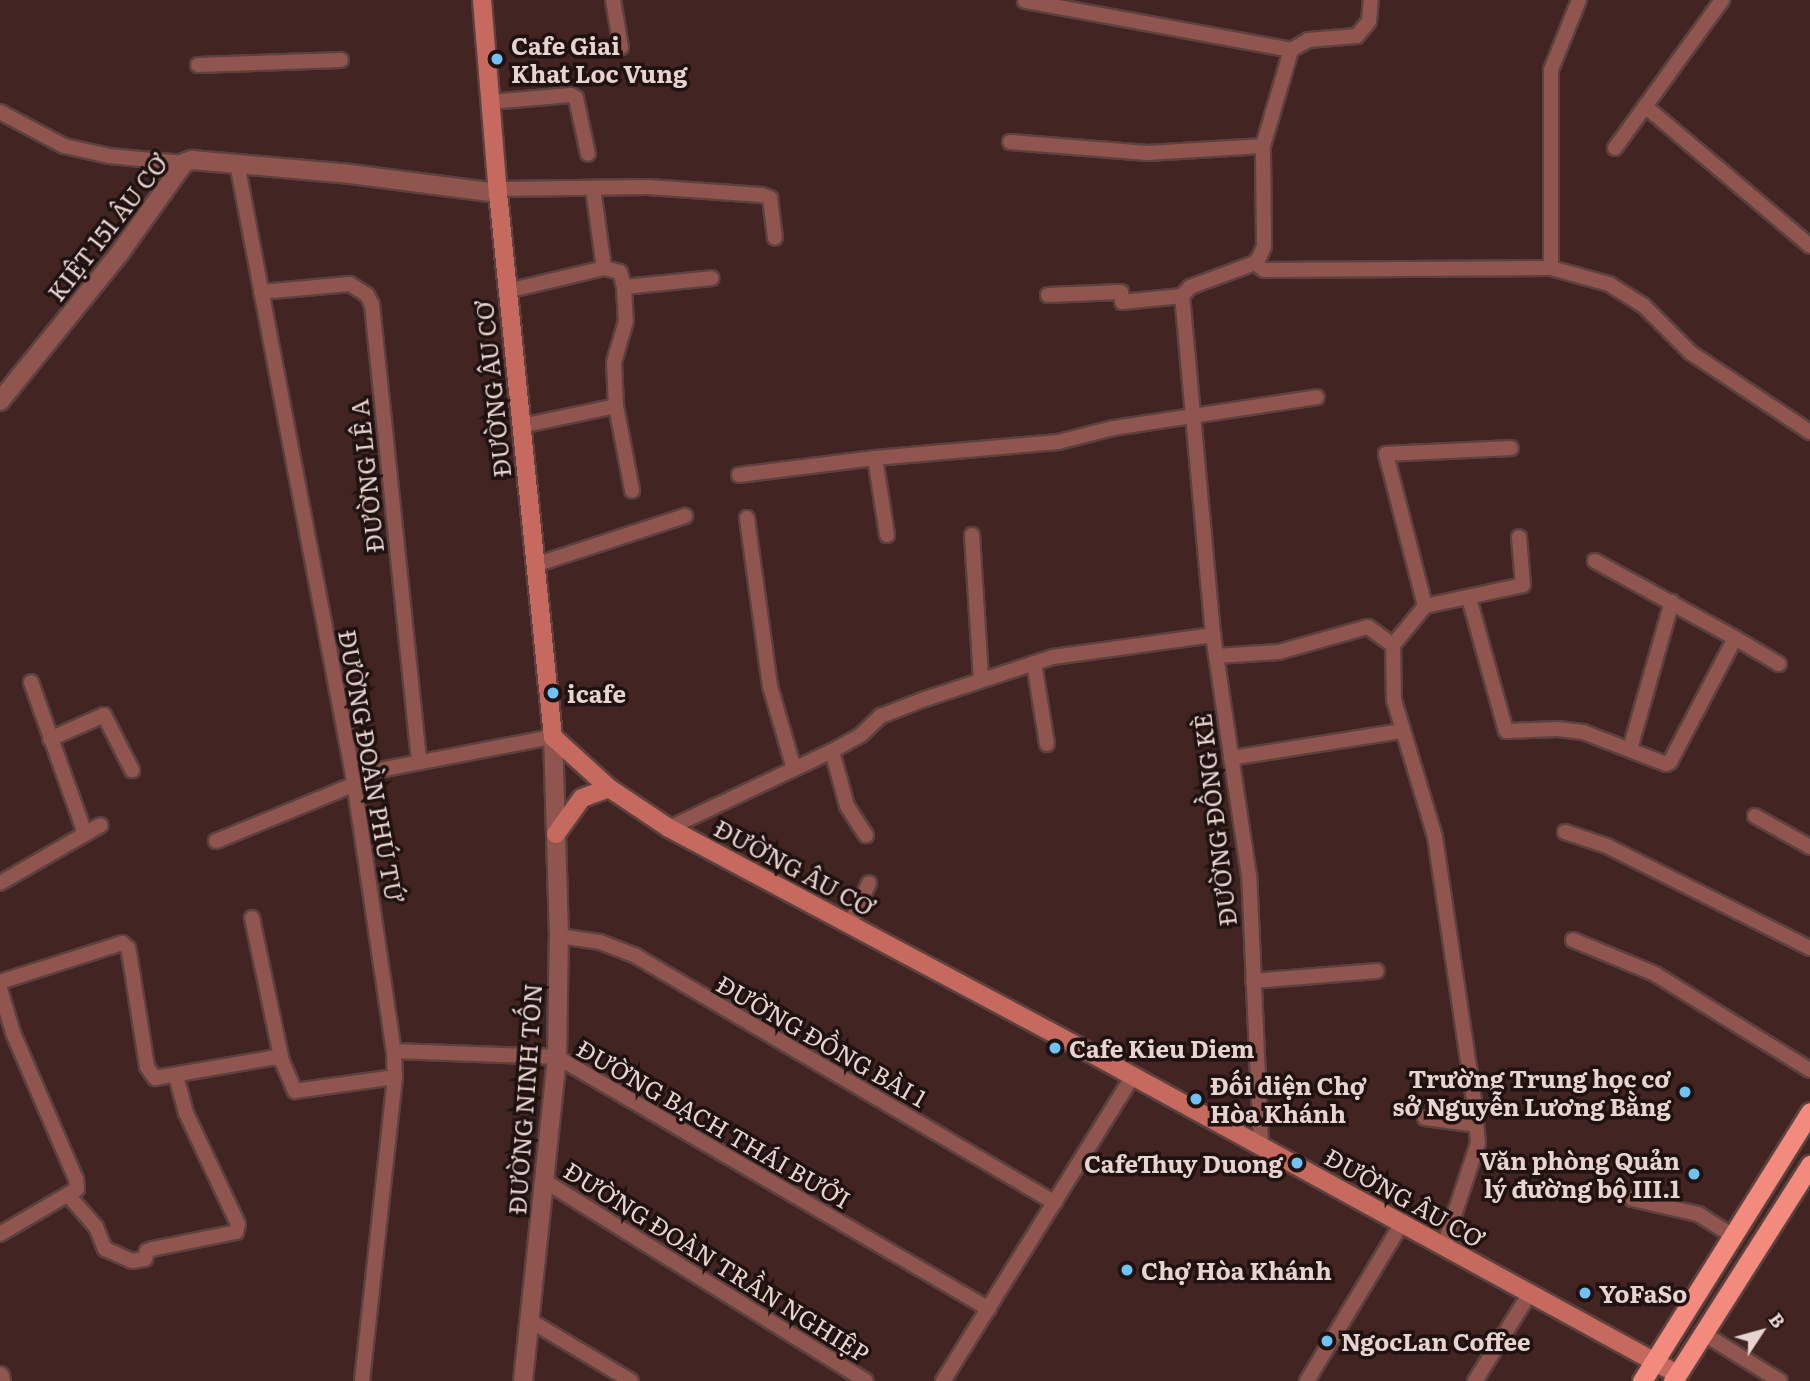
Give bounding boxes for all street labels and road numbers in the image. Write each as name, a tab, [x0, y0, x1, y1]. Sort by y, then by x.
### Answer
street label: KIỆT 151 ÂU CƠ	[41, 148, 173, 306]
street label: ĐƯỜNG ÂU CƠ	[468, 299, 516, 479]
street label: ĐƯỜNG LÊ A	[344, 398, 388, 554]
street label: ĐƯỜNG ĐOÀN PHÚ TỨ	[334, 627, 410, 905]
street label: ĐƯỜNG ĐỒNG KÈ	[1187, 712, 1241, 928]
street label: ĐƯỜNG ÂU CƠ	[710, 813, 880, 921]
street label: ĐƯỜNG ĐỒNG BÀI 1	[712, 968, 932, 1112]
street label: ĐƯỜNG NINH TỐN	[502, 982, 546, 1216]
street label: ĐƯỜNG BẠCH THÁI BƯỞI	[572, 1033, 856, 1213]
street label: ĐƯỜNG ÂU CƠ	[1320, 1141, 1490, 1253]
street label: ĐƯỜNG ĐOÀN TRẦN NGHIỆP	[559, 1155, 875, 1367]

